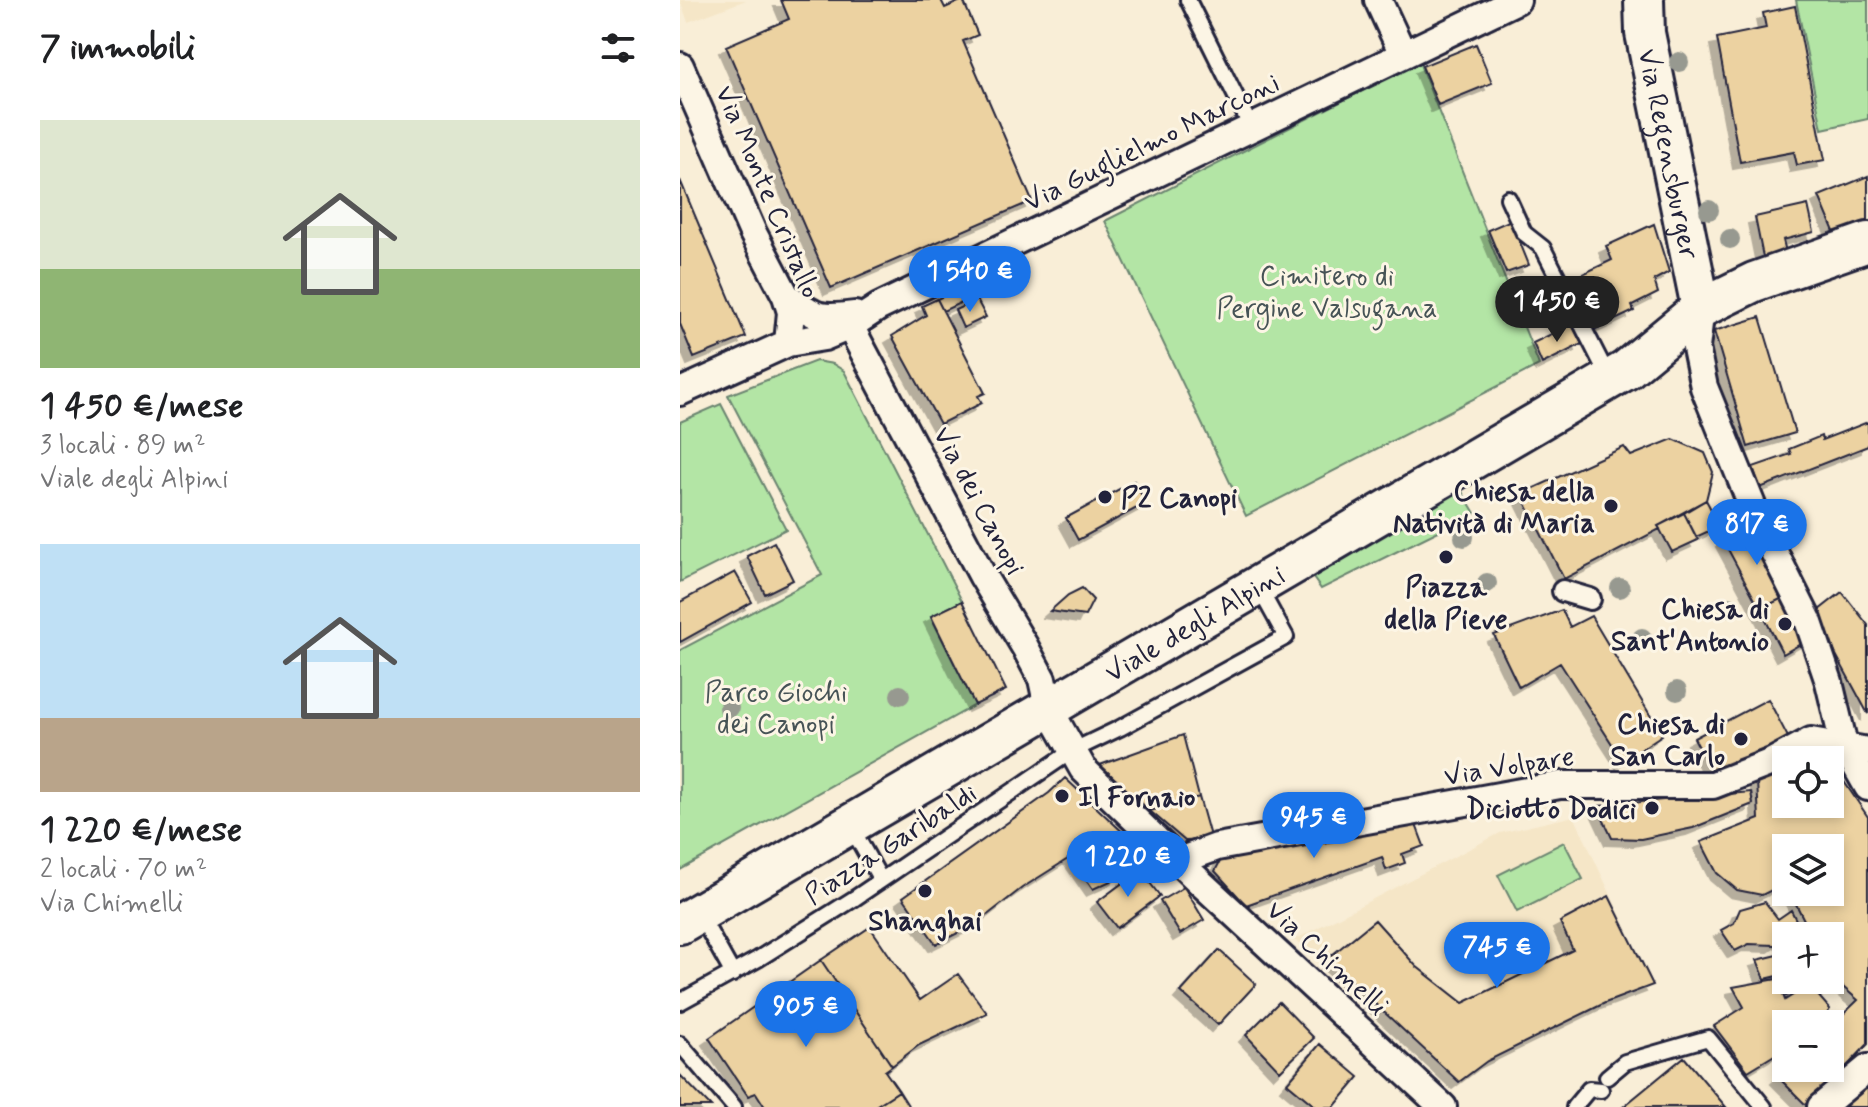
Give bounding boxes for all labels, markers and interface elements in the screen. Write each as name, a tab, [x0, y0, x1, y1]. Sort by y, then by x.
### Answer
text: 7 immobili	[40, 26, 195, 71]
icon: filters	[596, 26, 640, 70]
street label: Via Regensburger	[1628, 46, 1707, 263]
street label: Via Guglielmo Marconi	[1018, 65, 1287, 224]
street label: Via Monte Cristallo	[705, 80, 828, 304]
icon: home	[268, 172, 412, 316]
pin: 1 540 €	[896, 246, 1044, 314]
text: 1 540 €	[927, 255, 1013, 289]
park label: Cimitero di Pergine Valsugana	[1217, 259, 1437, 331]
pin: 1 450 €	[1483, 276, 1631, 344]
text: 1 450 €	[1513, 285, 1601, 319]
text: 1 450 €/mese	[40, 384, 244, 429]
street label: Via dei Canopi	[923, 420, 1033, 582]
text: 3 locali · 89 m²	[40, 429, 206, 463]
text: Viale degli Alpini	[40, 463, 228, 497]
place label: Chiesa della Natività di Maria	[1393, 474, 1595, 543]
place label: P2 Canopi	[1121, 481, 1237, 518]
marker: P2 Canopi	[1096, 488, 1114, 506]
marker: Chiesa della Natività di Maria	[1602, 497, 1620, 515]
pin: 817 €	[1701, 499, 1813, 567]
text: 817 €	[1725, 508, 1789, 542]
marker: Piazza della Pieve	[1437, 548, 1455, 566]
street label: Viale degli Alpini	[1099, 558, 1292, 692]
place label: Piazza della Pieve	[1384, 570, 1508, 639]
place label: Chiesa di Sant'Antonio	[1611, 592, 1769, 661]
icon: home	[268, 596, 412, 740]
marker: Chiesa di Sant'Antonio	[1776, 615, 1794, 633]
park label: Parco Giochi dei Canopi	[705, 675, 847, 744]
place label: Chiesa di San Carlo	[1611, 707, 1725, 776]
marker: Chiesa di San Carlo	[1732, 730, 1750, 748]
street label: Via Volpare	[1441, 739, 1577, 796]
map controls	[1772, 746, 1844, 1082]
button: locate	[1772, 746, 1844, 818]
street label: Piazza Garibaldi	[798, 776, 985, 915]
place label: Il Fornaio	[1078, 780, 1195, 817]
marker: Il Fornaio	[1053, 787, 1071, 805]
pin: 945 €	[1258, 792, 1370, 860]
place label: Diciotto Dodici	[1466, 792, 1636, 829]
marker: Diciotto Dodici	[1643, 799, 1661, 817]
text: 945 €	[1280, 801, 1348, 835]
text: 1 220 €/mese	[40, 808, 242, 853]
pin: 1 220 €	[1054, 831, 1202, 899]
button: layers	[1772, 834, 1844, 906]
text: 1 220 €	[1085, 840, 1171, 874]
text: 2 locali · 70 m²	[40, 853, 207, 887]
marker: Shanghai	[916, 882, 934, 900]
text: Via Chimelli	[40, 887, 183, 921]
street label: Via Chimelli	[1257, 893, 1395, 1025]
place label: Shanghai	[868, 904, 982, 942]
pin: 745 €	[1441, 922, 1553, 990]
button: +	[1772, 922, 1844, 994]
text: 745 €	[1462, 931, 1532, 965]
pin: 905 €	[750, 981, 862, 1049]
text: 905 €	[773, 990, 839, 1024]
button: −	[1772, 1010, 1844, 1082]

